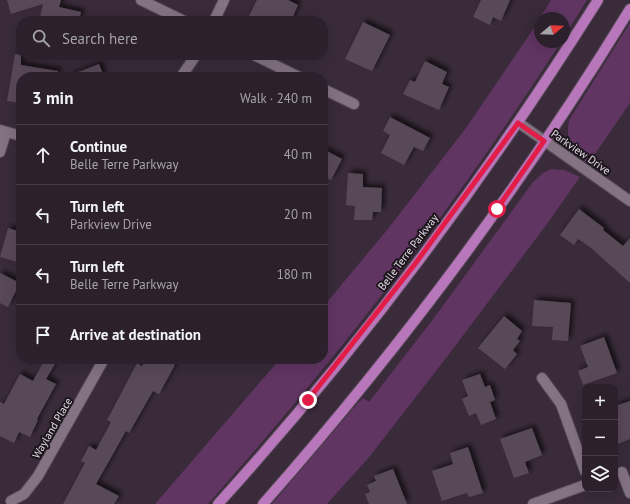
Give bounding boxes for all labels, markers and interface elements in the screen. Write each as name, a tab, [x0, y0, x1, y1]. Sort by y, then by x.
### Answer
north arrow	[534, 12, 570, 48]
search box	[16, 16, 328, 60]
icon: search	[30, 27, 52, 49]
text: Search here	[62, 29, 138, 48]
text: 3 min	[32, 87, 73, 109]
text: Walk · 240 m	[240, 90, 312, 107]
street label: Parkview Drive	[549, 126, 614, 178]
text: Continue	[70, 137, 127, 156]
icon: ahead	[32, 144, 54, 166]
text: 40 m	[284, 146, 312, 163]
text: Belle Terre Parkway	[70, 156, 179, 173]
text: Turn left	[70, 197, 124, 216]
route start	[488, 200, 506, 218]
icon: left	[32, 204, 54, 226]
text: 20 m	[284, 206, 312, 223]
street label: Belle Terre Parkway	[375, 210, 442, 293]
text: Parkview Drive	[70, 216, 152, 233]
text: Turn left	[70, 257, 124, 276]
icon: left	[32, 264, 54, 286]
text: 180 m	[277, 266, 312, 283]
text: Belle Terre Parkway	[70, 276, 179, 293]
icon: arrive	[32, 324, 54, 346]
text: Arrive at destination	[70, 325, 201, 344]
map controls	[582, 384, 618, 492]
button: +	[582, 384, 618, 420]
route end	[299, 391, 317, 409]
street label: Wayland Place	[29, 395, 75, 461]
button: −	[582, 420, 618, 456]
button: layers	[582, 456, 618, 492]

